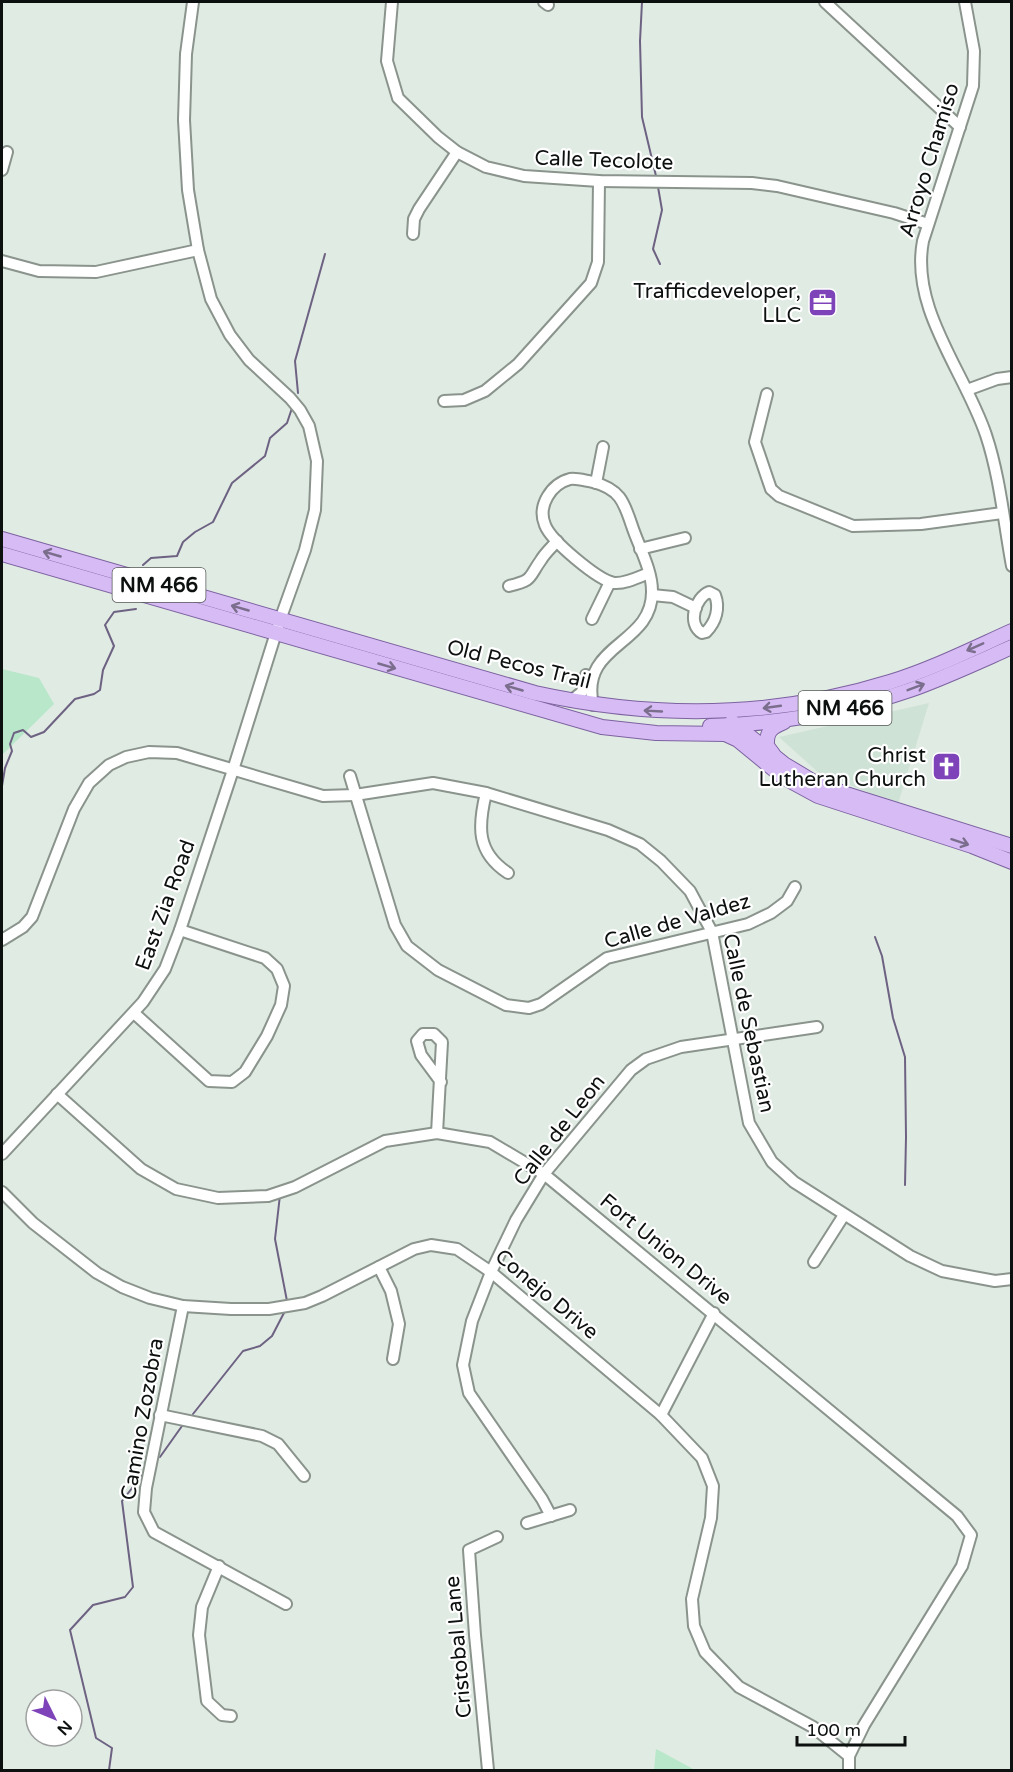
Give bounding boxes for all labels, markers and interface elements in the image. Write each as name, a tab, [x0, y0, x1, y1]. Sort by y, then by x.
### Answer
street label: Arroyo Chamiso	[894, 80, 965, 240]
street label: Calle Tecolote	[534, 146, 674, 175]
place label: Trafficdeveloper, LLC	[633, 279, 801, 328]
office icon: Trafficdeveloper, LLC	[806, 287, 838, 319]
one-way arrow	[43, 548, 62, 559]
road number: NM 466	[112, 568, 206, 602]
one-way arrow	[230, 602, 249, 613]
street label: Old Pecos Trail	[444, 634, 594, 694]
one-way arrow	[966, 643, 984, 654]
one-way arrow	[377, 661, 396, 672]
one-way arrow	[505, 681, 524, 693]
one-way arrow	[907, 681, 925, 692]
road number: NM 466	[798, 691, 892, 725]
one-way arrow	[762, 702, 782, 713]
one-way arrow	[644, 705, 664, 716]
place label: Christ Lutheran Church	[759, 743, 926, 792]
church icon: Christ Lutheran Church	[931, 751, 963, 783]
street label: East Zia Road	[130, 836, 201, 974]
one-way arrow	[950, 837, 969, 848]
street label: Calle de Valdez	[601, 889, 753, 954]
street label: Calle de Sebastian	[717, 931, 780, 1115]
street label: Calle de Leon	[508, 1070, 611, 1191]
street label: Fort Union Drive	[595, 1189, 737, 1310]
street label: Conejo Drive	[490, 1244, 603, 1345]
street label: Camino Zozobra	[116, 1336, 169, 1502]
street label: Cristobal Lane	[440, 1575, 477, 1719]
north arrow	[24, 1688, 84, 1748]
scale bar	[797, 1709, 905, 1747]
text: N	[53, 1716, 76, 1739]
text: 100 m	[806, 1719, 861, 1741]

